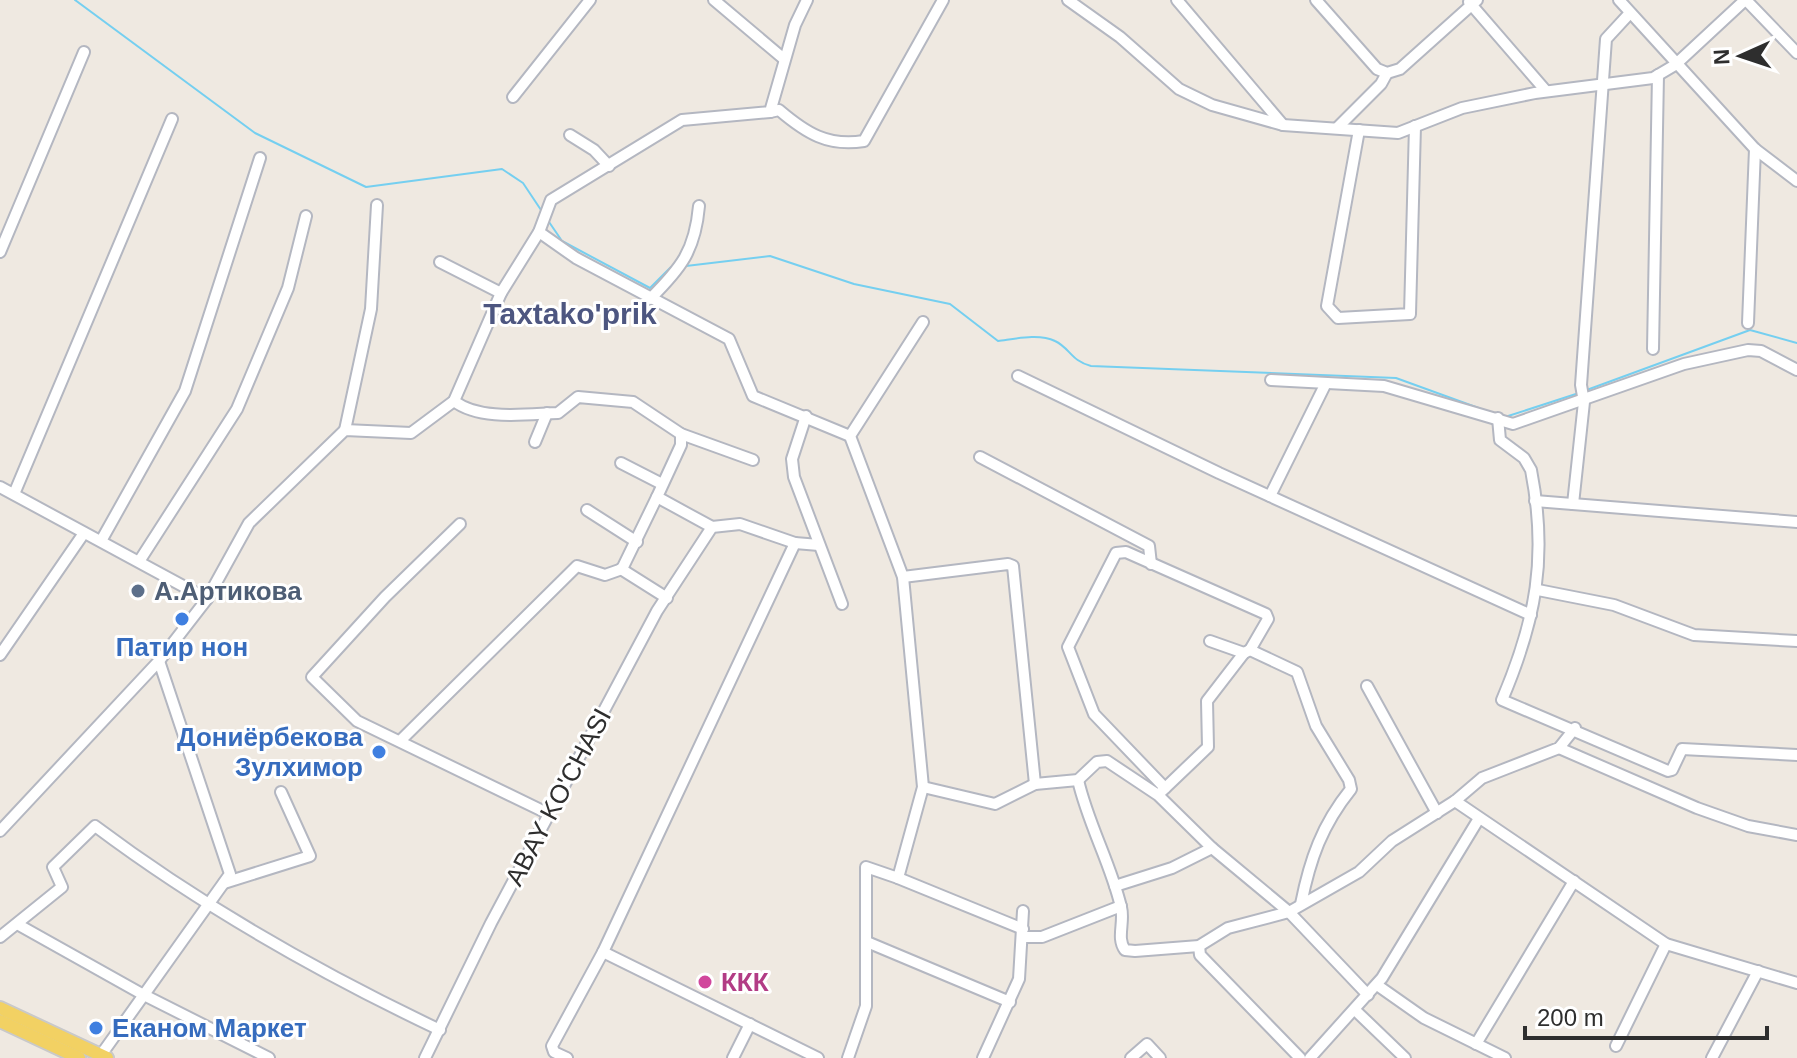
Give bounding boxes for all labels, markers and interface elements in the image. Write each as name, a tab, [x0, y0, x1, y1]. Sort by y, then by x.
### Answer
north arrow	[1701, 16, 1781, 96]
text: N	[1709, 48, 1734, 66]
district label: Taxtako'prik	[483, 297, 657, 330]
place label: А.Артикова	[154, 576, 302, 606]
marker: А.Артикова	[129, 582, 147, 600]
marker: Патир нон	[173, 610, 191, 628]
place label: Патир нон	[116, 632, 248, 662]
street label: ABAY KO'CHASI	[499, 703, 617, 891]
place label: Дониёрбекова Зулхимор	[177, 722, 364, 782]
marker: Дониёрбекова Зулхимор	[370, 743, 388, 761]
place label: ККК	[721, 967, 769, 997]
marker: ККК	[696, 973, 714, 991]
scale bar	[1525, 990, 1767, 1040]
text: 200 m	[1537, 1004, 1604, 1031]
place label: Еканом Маркет	[112, 1013, 307, 1043]
marker: Еканом Маркет	[87, 1019, 105, 1037]

